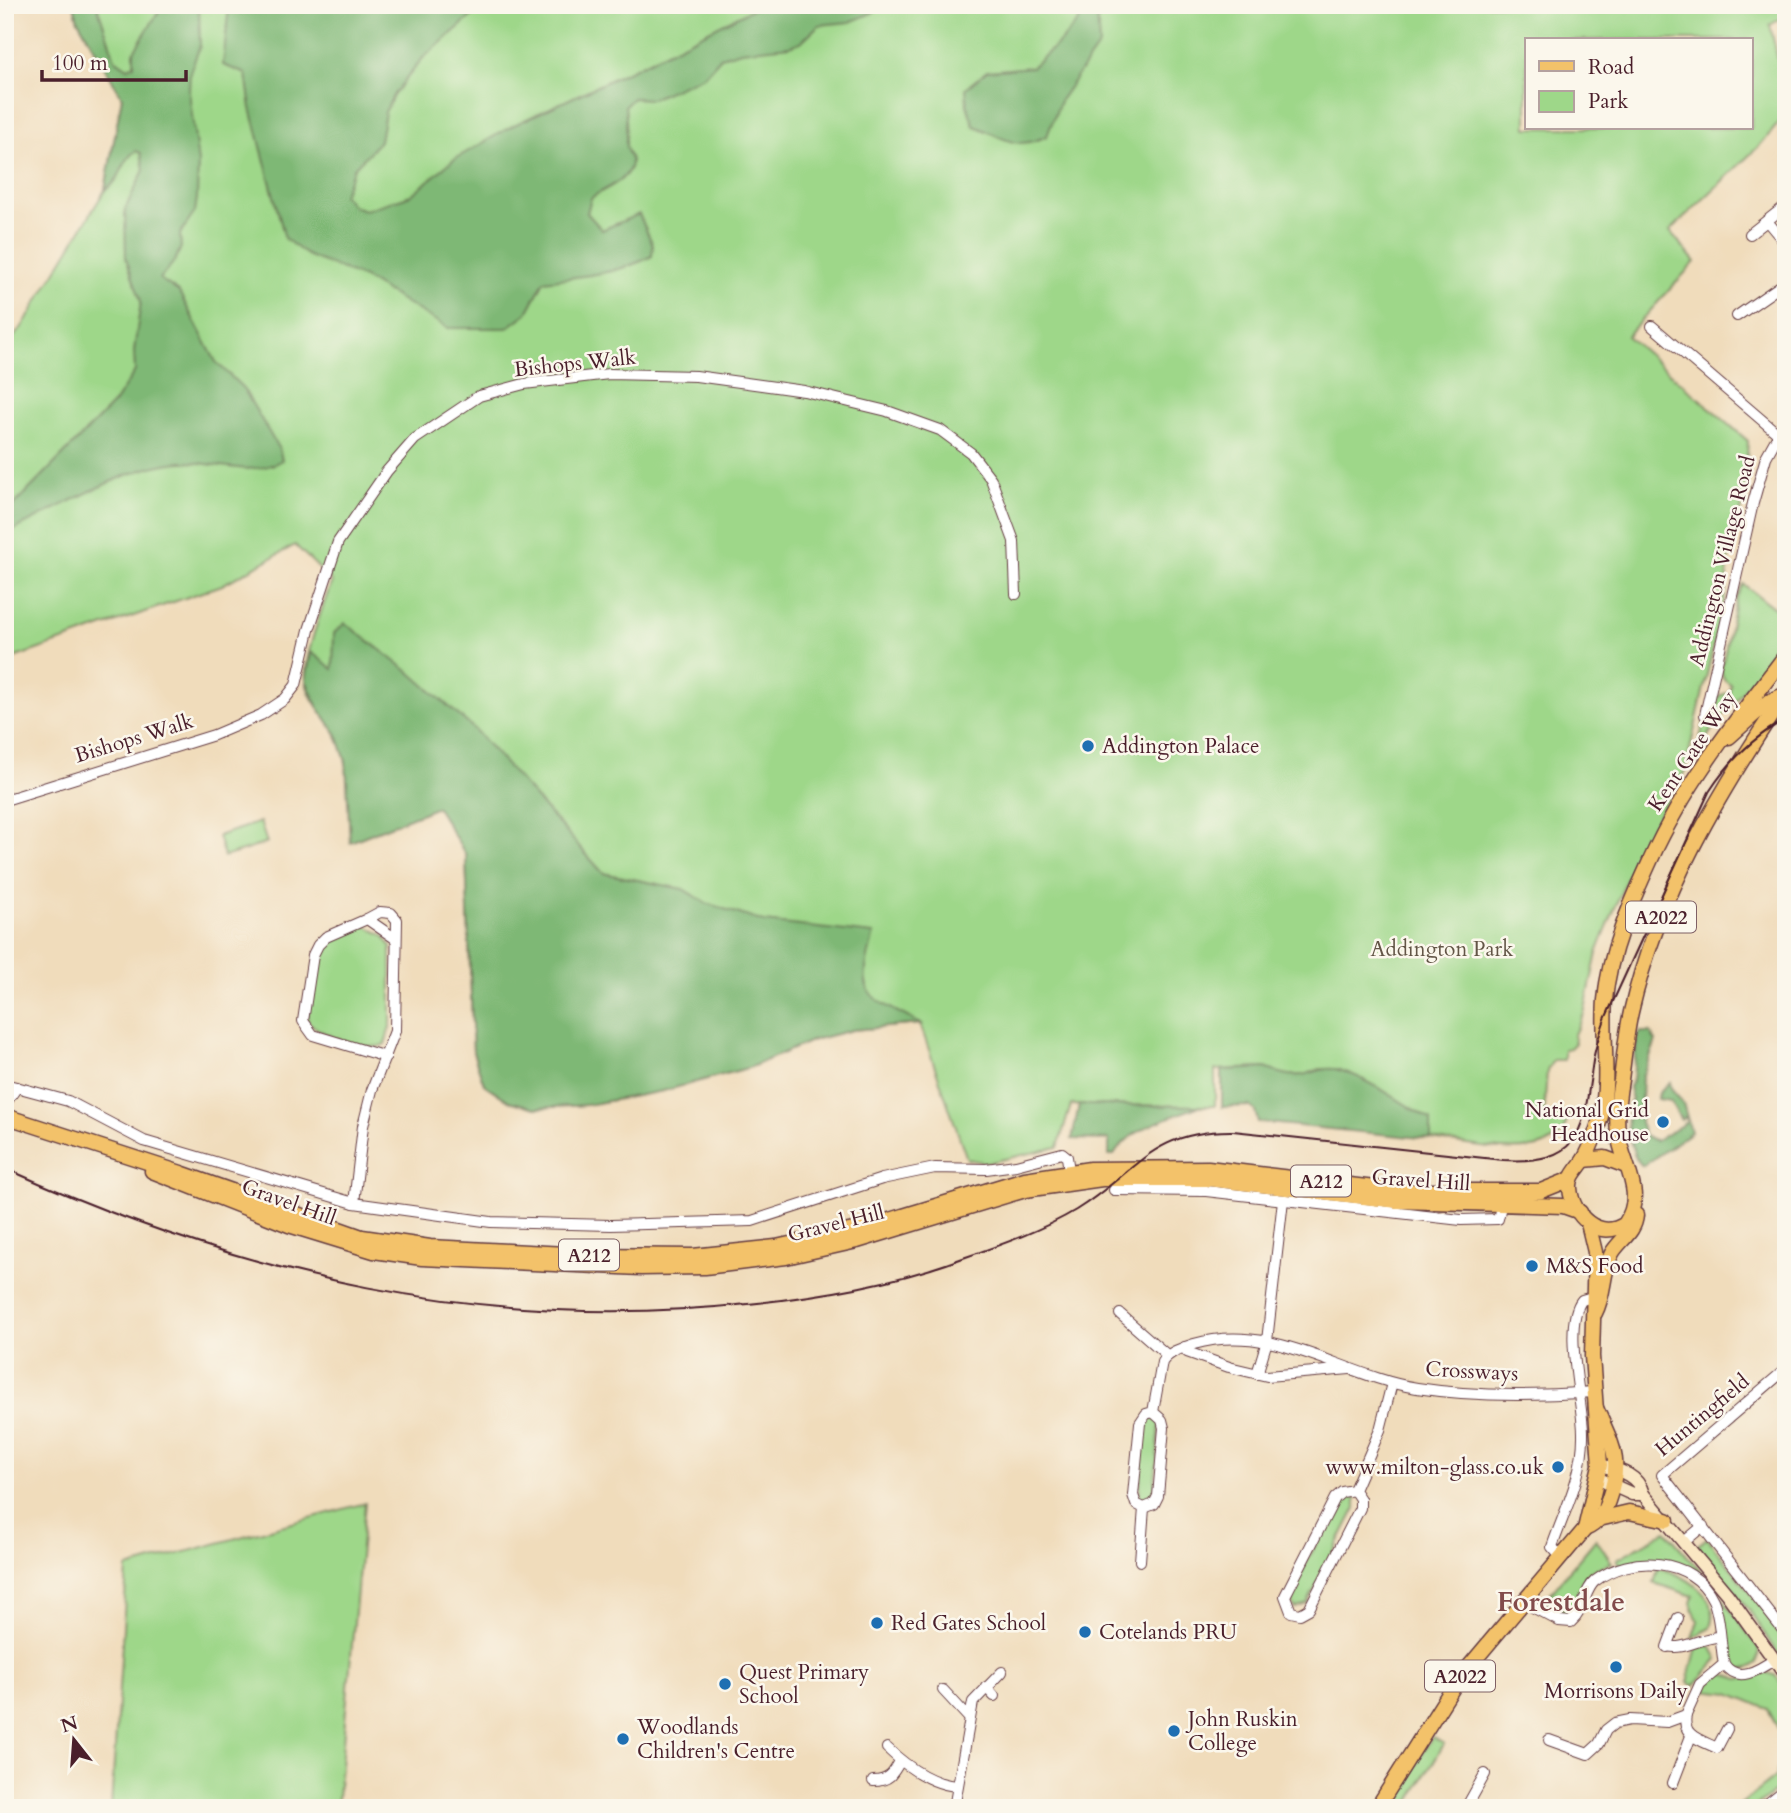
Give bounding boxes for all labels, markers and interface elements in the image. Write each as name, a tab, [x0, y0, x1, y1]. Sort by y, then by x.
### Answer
scale bar	[42, 38, 186, 82]
legend	[1525, 38, 1752, 130]
text: 100 m	[52, 49, 108, 78]
text: Road	[1588, 53, 1634, 82]
text: Park	[1588, 87, 1629, 116]
street label: Bishops Walk	[512, 343, 638, 384]
street label: Addington Village Road	[1682, 452, 1763, 670]
street label: Kent Gate Way	[1641, 685, 1744, 818]
street label: Bishops Walk	[71, 706, 198, 770]
place label: Addington Palace	[1102, 732, 1260, 761]
marker: Addington Palace	[1080, 738, 1096, 754]
road number: A2022	[1626, 902, 1696, 932]
park label: Addington Park	[1371, 935, 1514, 964]
place label: National Grid Headhouse	[1525, 1096, 1649, 1149]
marker: National Grid Headhouse	[1655, 1114, 1671, 1130]
street label: Gravel Hill	[1371, 1163, 1471, 1198]
road number: A212	[1291, 1166, 1351, 1196]
street label: Gravel Hill	[238, 1172, 340, 1233]
street label: Gravel Hill	[785, 1197, 887, 1249]
road number: A212	[559, 1240, 619, 1270]
place label: M&S Food	[1546, 1252, 1643, 1281]
marker: M&S Food	[1524, 1258, 1540, 1274]
street label: Crossways	[1425, 1355, 1519, 1388]
street label: Huntingfield	[1649, 1367, 1756, 1464]
place label: www.milton-glass.co.uk	[1325, 1453, 1545, 1482]
marker: www.milton-glass.co.uk	[1550, 1459, 1566, 1475]
district label: Forestdale	[1497, 1583, 1625, 1621]
place label: Red Gates School	[891, 1609, 1046, 1638]
marker: Red Gates School	[869, 1615, 885, 1631]
place label: Cotelands PRU	[1099, 1618, 1237, 1647]
marker: Cotelands PRU	[1077, 1624, 1093, 1640]
place label: Quest Primary School	[739, 1658, 869, 1711]
marker: Morrisons Daily	[1608, 1659, 1624, 1675]
road number: A2022	[1425, 1660, 1495, 1692]
marker: Quest Primary School	[717, 1676, 733, 1692]
place label: Morrisons Daily	[1544, 1677, 1688, 1706]
north arrow	[38, 1704, 108, 1774]
place label: John Ruskin College	[1185, 1705, 1298, 1758]
text: N	[58, 1710, 81, 1740]
place label: Woodlands Children's Centre	[636, 1713, 795, 1766]
marker: John Ruskin College	[1166, 1723, 1182, 1739]
marker: Woodlands Children's Centre	[615, 1731, 631, 1747]

